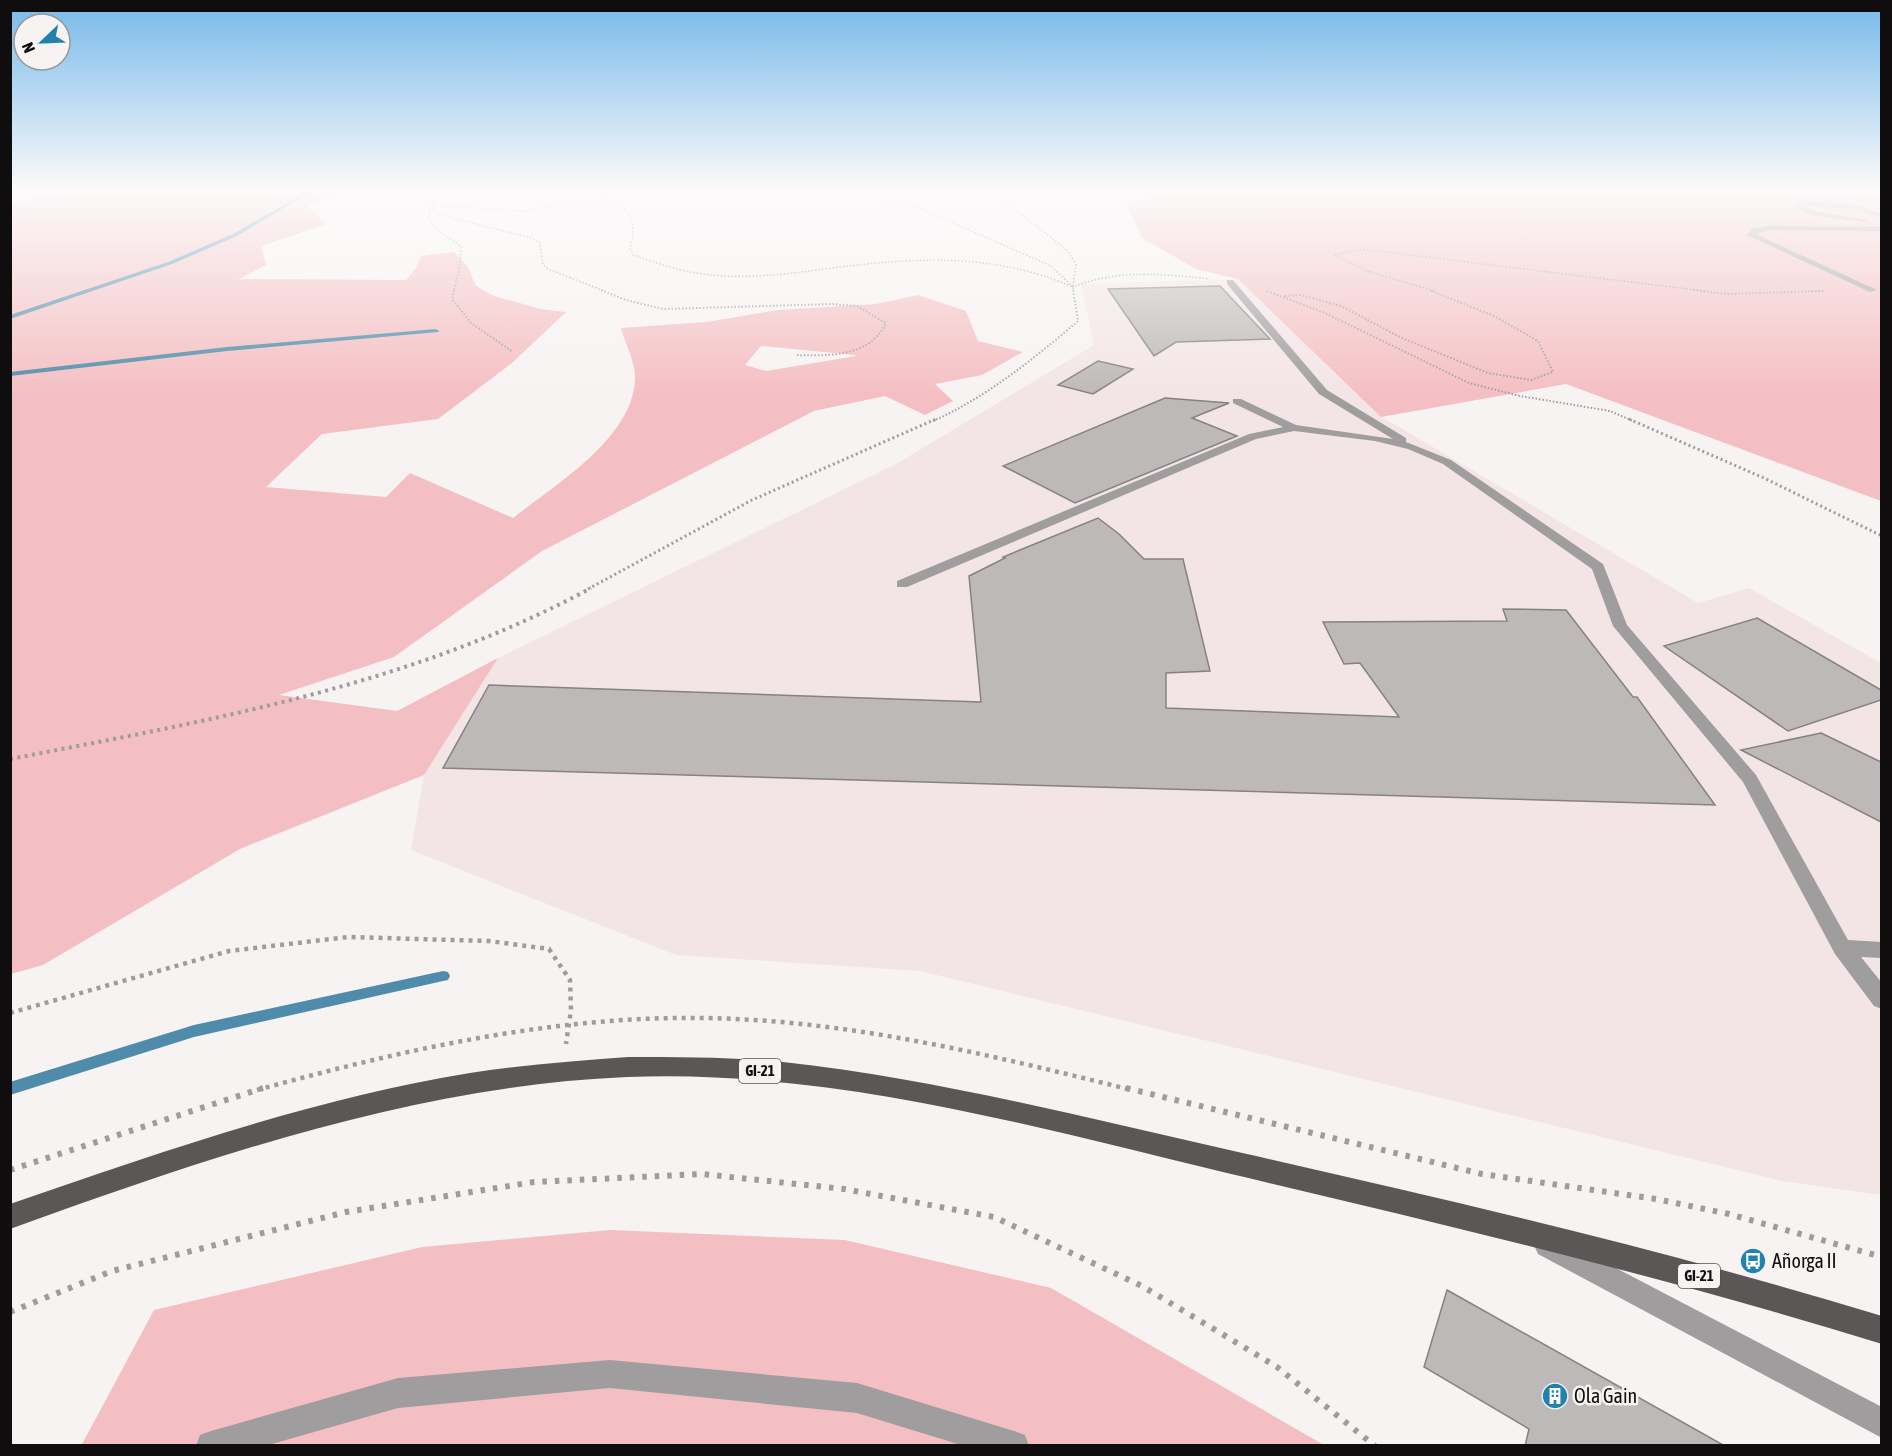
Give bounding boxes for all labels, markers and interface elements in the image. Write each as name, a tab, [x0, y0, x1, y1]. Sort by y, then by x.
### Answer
north arrow	[12, 12, 72, 72]
text: N	[18, 40, 38, 56]
road number: GI-21	[739, 1059, 781, 1083]
bus stop icon: Añorga II	[1738, 1246, 1768, 1276]
place label: Añorga II	[1772, 1249, 1837, 1272]
road number: GI-21	[1678, 1264, 1720, 1288]
building icon: Ola Gain	[1540, 1381, 1570, 1411]
place label: Ola Gain	[1574, 1384, 1637, 1407]

